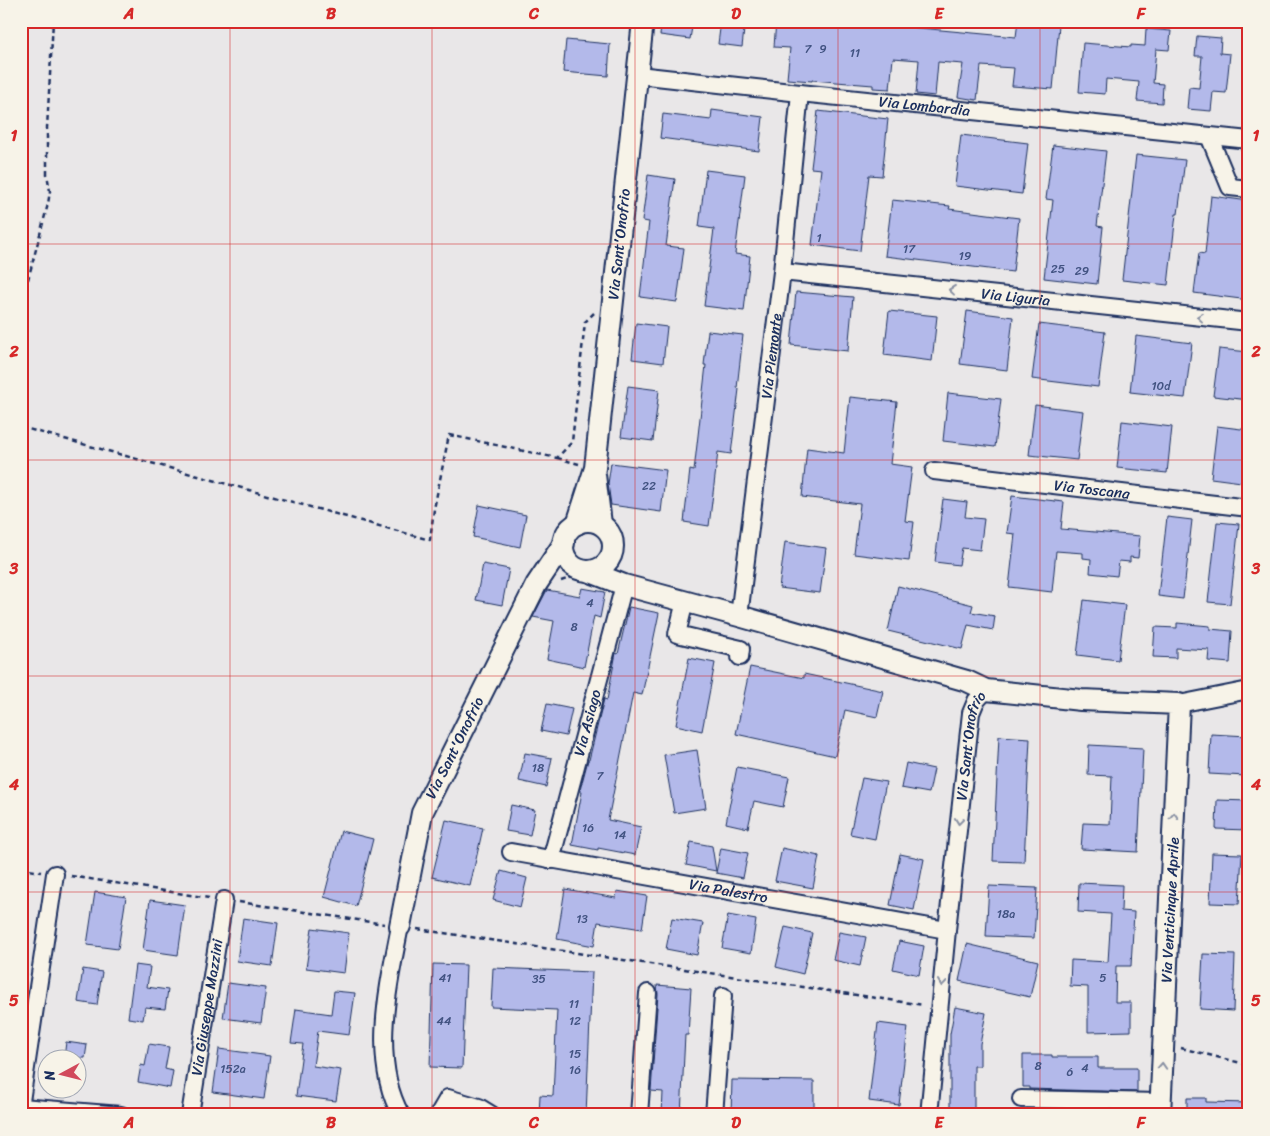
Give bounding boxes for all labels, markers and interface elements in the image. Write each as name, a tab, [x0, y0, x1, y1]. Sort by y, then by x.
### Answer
text: A	[123, 0, 134, 28]
text: B	[326, 0, 337, 28]
text: C	[528, 0, 540, 28]
text: D	[731, 0, 741, 28]
text: E	[935, 0, 945, 28]
text: F	[1136, 0, 1147, 28]
house number: 7	[805, 38, 813, 60]
house number: 9	[819, 38, 827, 60]
house number: 11	[850, 42, 860, 64]
street label: Via Lombardia	[877, 88, 972, 124]
text: 1	[11, 121, 18, 150]
text: 1	[1253, 121, 1260, 150]
street label: Via Sant'Onofrio	[600, 187, 638, 301]
house number: 1	[816, 227, 822, 249]
house number: 17	[903, 238, 916, 260]
house number: 19	[959, 245, 971, 267]
house number: 25	[1051, 258, 1065, 280]
house number: 29	[1075, 260, 1089, 282]
street label: Via Liguria	[980, 280, 1052, 314]
one-way arrow	[947, 285, 955, 296]
street label: Via Piemonte	[753, 312, 790, 400]
one-way arrow	[1196, 312, 1204, 323]
text: 2	[8, 337, 19, 366]
text: 2	[1250, 337, 1261, 366]
house number: 10d	[1151, 375, 1172, 397]
street label: Via Toscana	[1053, 472, 1132, 507]
house number: 22	[642, 475, 656, 497]
text: 3	[9, 554, 19, 583]
text: 3	[1251, 554, 1261, 583]
house number: 4	[586, 592, 594, 614]
house number: 8	[570, 616, 578, 638]
street label: Via Sant'Onofrio	[948, 684, 993, 802]
street label: Via Asiago	[566, 686, 609, 759]
street label: Via Sant'Onofrio	[418, 692, 491, 804]
house number: 18	[532, 757, 544, 779]
house number: 7	[597, 765, 605, 787]
text: 4	[8, 770, 19, 799]
text: 4	[1250, 770, 1261, 799]
one-way arrow	[1168, 812, 1179, 820]
house number: 16	[582, 817, 594, 839]
one-way arrow	[954, 817, 965, 825]
house number: 14	[614, 824, 627, 846]
street label: Via Venticinque Aprile	[1153, 837, 1187, 983]
street label: Via Palestro	[687, 871, 770, 911]
house number: 18a	[997, 903, 1015, 925]
house number: 13	[576, 908, 588, 930]
street label: Via Giuseppe Mazzini	[183, 936, 231, 1078]
house number: 41	[439, 967, 451, 989]
house number: 5	[1099, 967, 1107, 989]
house number: 35	[532, 968, 546, 990]
one-way arrow	[937, 979, 948, 987]
text: 5	[9, 986, 19, 1015]
text: 5	[1251, 986, 1261, 1015]
house number: 11	[569, 993, 579, 1015]
house number: 44	[436, 1010, 452, 1032]
house number: 12	[569, 1010, 581, 1032]
house number: 15	[569, 1043, 581, 1065]
north arrow	[38, 1048, 88, 1098]
house number: 8	[1034, 1055, 1042, 1077]
house number: 4	[1081, 1057, 1089, 1079]
house number: 152a	[220, 1058, 246, 1080]
house number: 16	[569, 1059, 581, 1081]
house number: 6	[1067, 1061, 1074, 1083]
one-way arrow	[1157, 1062, 1168, 1070]
text: N	[37, 1069, 63, 1083]
text: A	[123, 1108, 134, 1136]
text: B	[326, 1108, 337, 1136]
text: C	[528, 1108, 540, 1136]
text: D	[731, 1108, 741, 1136]
text: E	[935, 1108, 945, 1136]
text: F	[1136, 1108, 1147, 1136]

